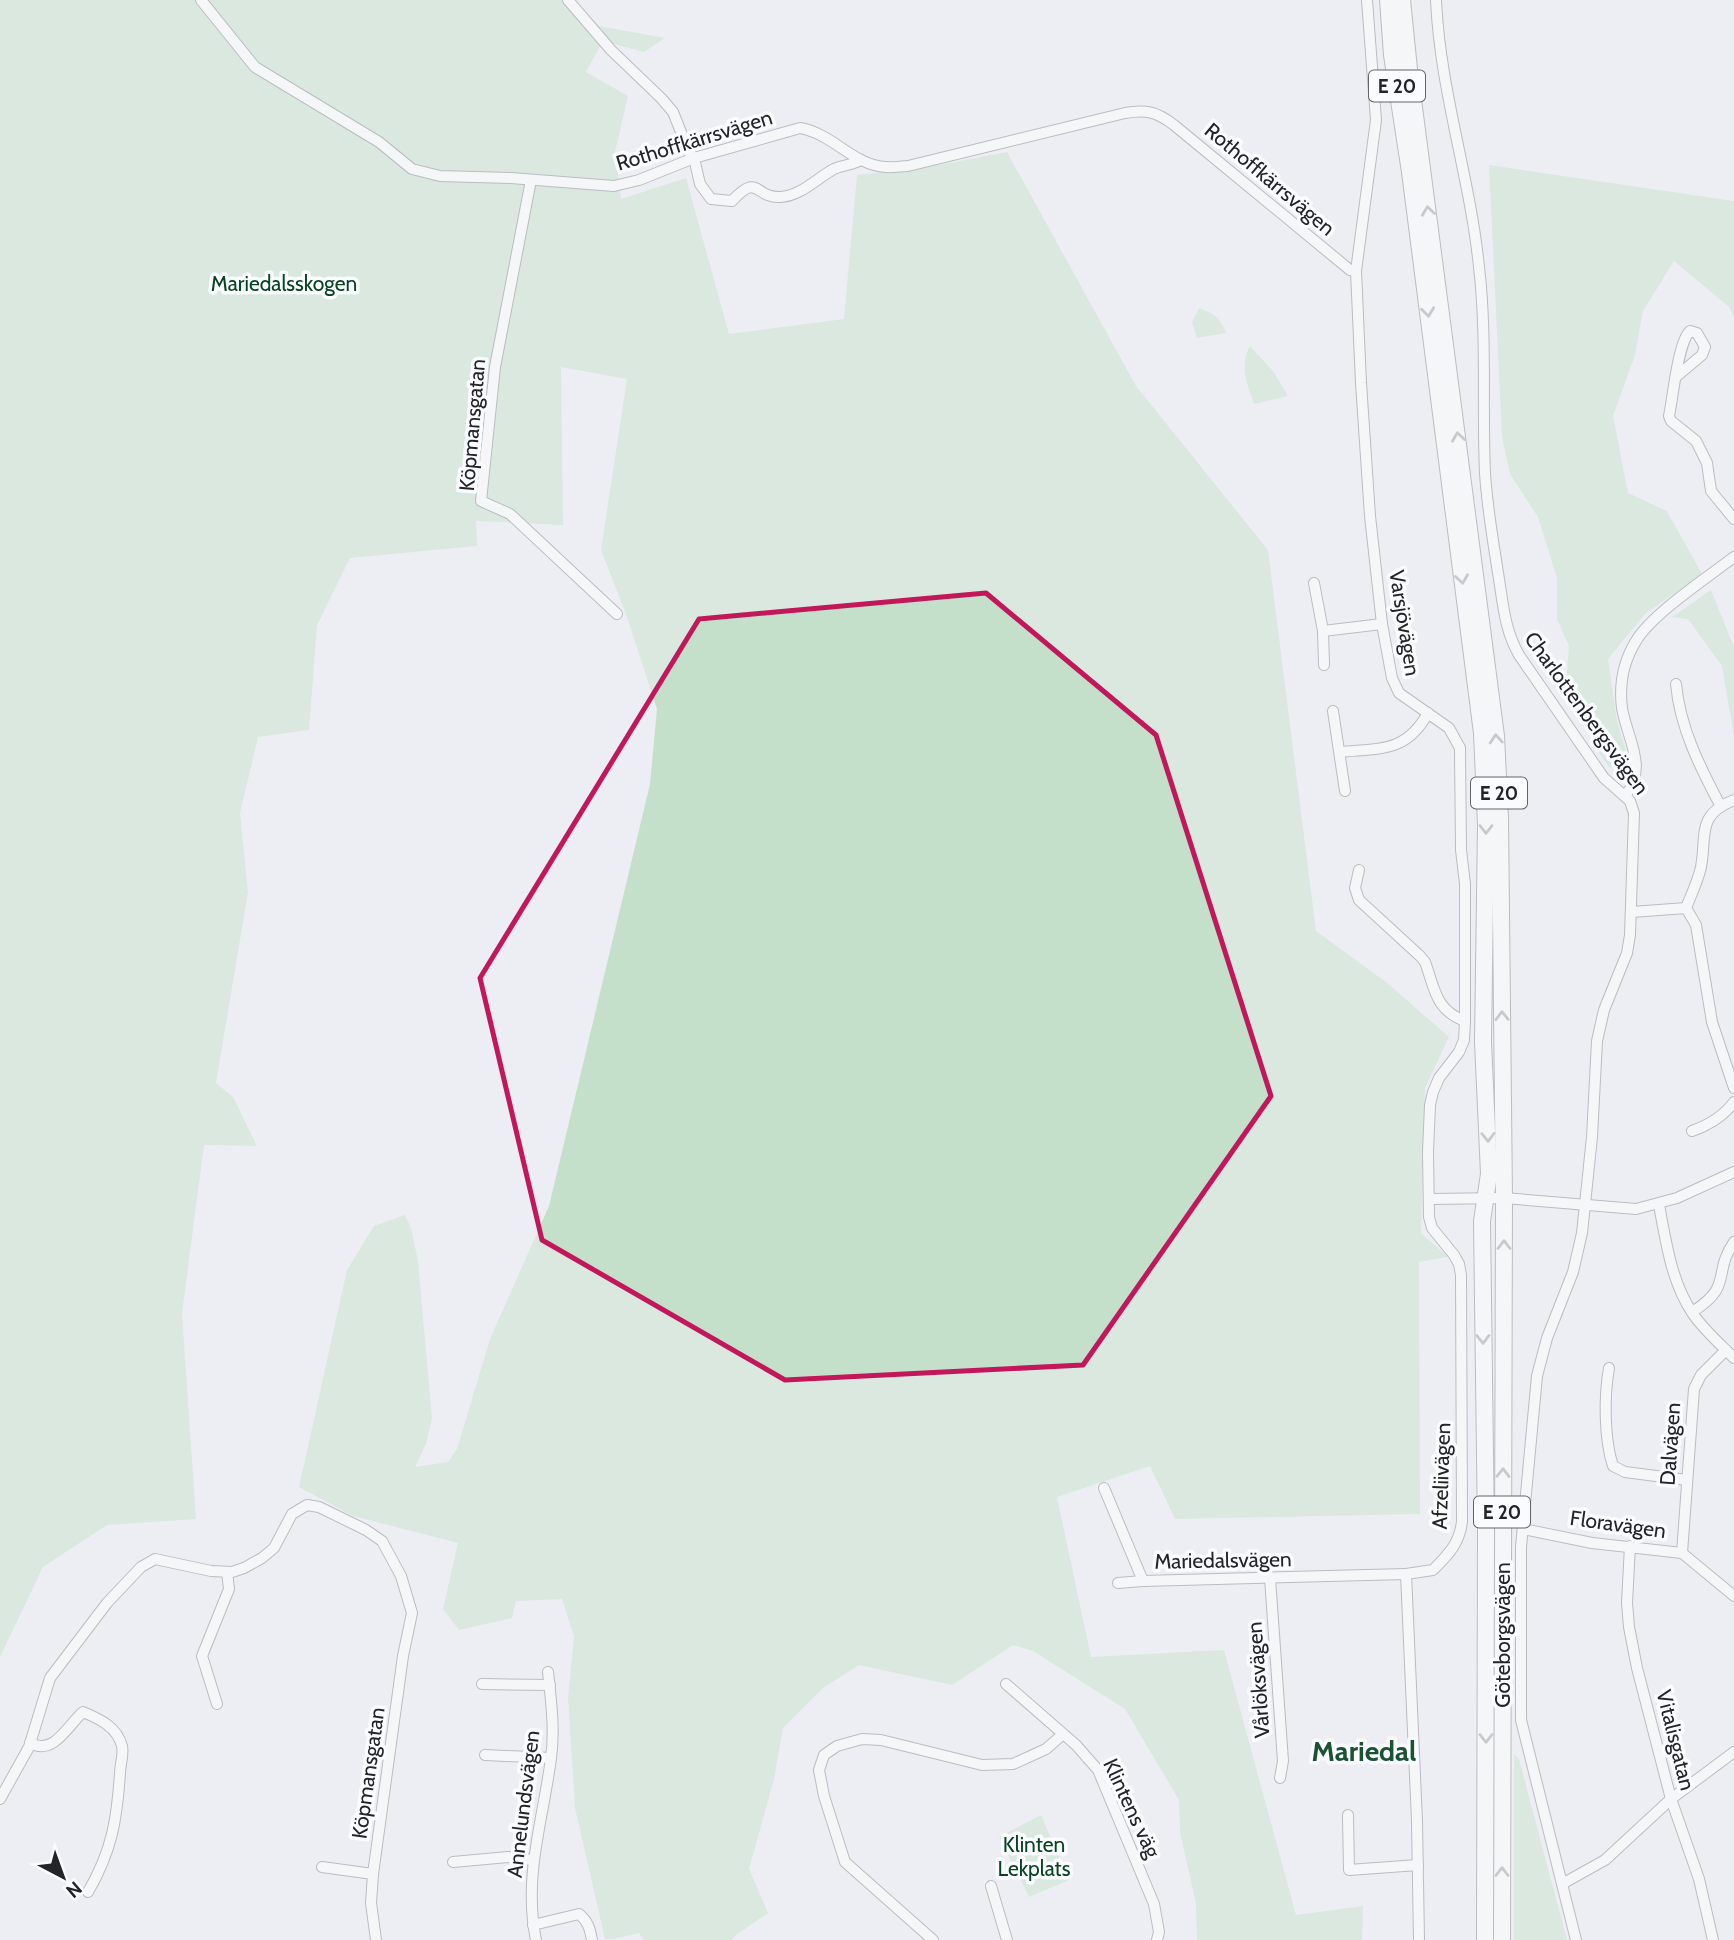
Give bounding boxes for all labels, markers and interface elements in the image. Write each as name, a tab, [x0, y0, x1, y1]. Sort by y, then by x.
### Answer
road number: E 20	[1369, 71, 1425, 102]
street label: Rothoffkärrsvägen	[613, 104, 775, 176]
street label: Rothoffkärrsvägen	[1200, 117, 1340, 241]
one-way arrow	[1421, 205, 1436, 217]
park label: Mariedalsskogen	[211, 271, 357, 296]
one-way arrow	[1420, 306, 1435, 318]
street label: Köpmansgatan	[454, 358, 490, 492]
one-way arrow	[1451, 431, 1466, 443]
street label: Varsjövägen	[1383, 568, 1426, 678]
one-way arrow	[1455, 573, 1470, 585]
street label: Charlottenbergsvägen	[1520, 627, 1654, 799]
one-way arrow	[1489, 734, 1504, 745]
road number: E 20	[1471, 778, 1527, 808]
one-way arrow	[1478, 825, 1494, 835]
one-way arrow	[1494, 1010, 1510, 1020]
one-way arrow	[1480, 1133, 1496, 1143]
one-way arrow	[1496, 1240, 1512, 1250]
one-way arrow	[1476, 1333, 1491, 1344]
street label: Dalvägen	[1655, 1402, 1685, 1486]
street label: Afzeliivägen	[1427, 1422, 1455, 1530]
one-way arrow	[1495, 1467, 1511, 1478]
road number: E 20	[1474, 1496, 1530, 1528]
street label: Floravägen	[1568, 1505, 1668, 1543]
street label: Mariedalsvägen	[1154, 1546, 1292, 1574]
street label: Göteborgsvägen	[1490, 1562, 1515, 1708]
street label: Vårlöksvägen	[1241, 1621, 1275, 1739]
street label: Vitalisgatan	[1651, 1687, 1701, 1793]
street label: Köpmansgatan	[346, 1706, 390, 1840]
street label: Annelundsvägen	[502, 1729, 544, 1879]
one-way arrow	[1478, 1733, 1494, 1743]
district label: Mariedal	[1312, 1734, 1416, 1768]
street label: Klintens väg	[1098, 1754, 1166, 1862]
park label: Klinten Lekplats	[998, 1832, 1071, 1881]
north arrow	[28, 1842, 98, 1912]
one-way arrow	[1494, 1866, 1510, 1877]
text: N	[61, 1876, 86, 1903]

